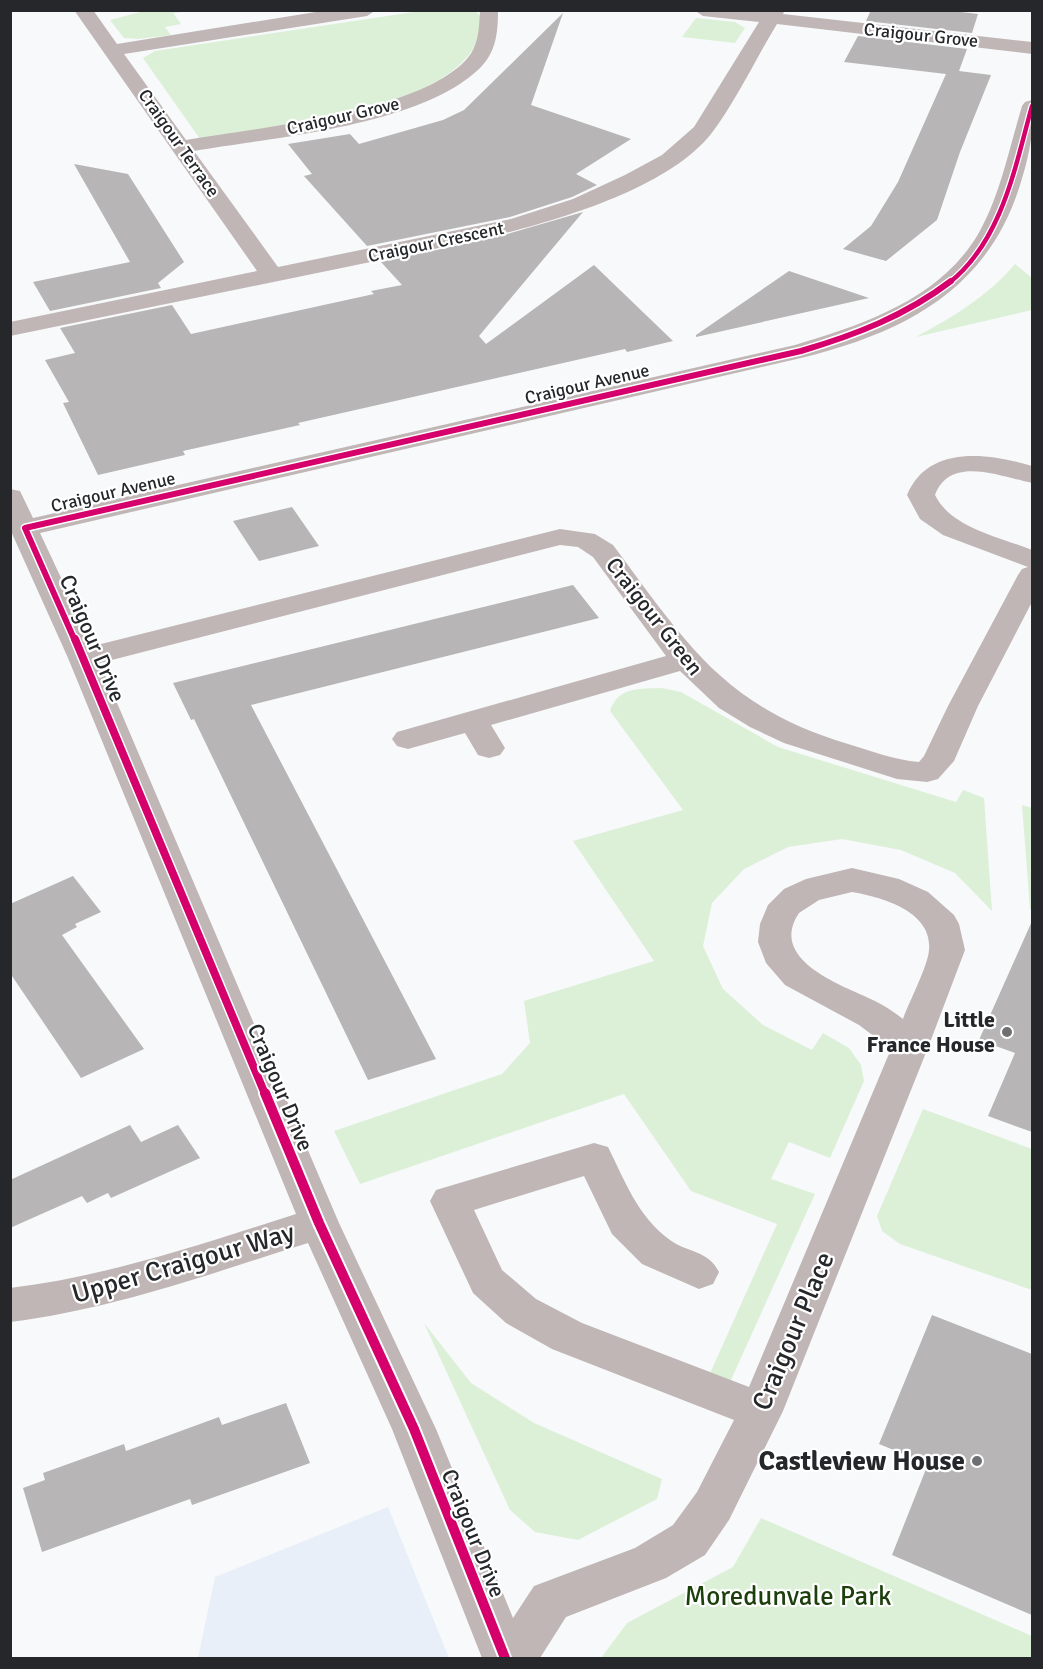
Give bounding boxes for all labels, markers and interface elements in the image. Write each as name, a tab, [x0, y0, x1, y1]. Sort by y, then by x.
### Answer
street label: Craigour Grove	[863, 18, 979, 52]
street label: Craigour Terrace	[134, 85, 224, 201]
street label: Craigour Grove	[285, 92, 401, 140]
street label: Craigour Crescent	[366, 217, 506, 267]
street label: Craigour Avenue	[523, 359, 651, 409]
street label: Craigour Avenue	[49, 467, 177, 517]
street label: Craigour Green	[600, 552, 709, 681]
street label: Craigour Drive	[54, 570, 131, 706]
place label: Little France House	[867, 1006, 995, 1058]
street label: Craigour Drive	[242, 1019, 319, 1155]
marker: Little France House	[1000, 1025, 1014, 1039]
street label: Upper Craigour Way	[68, 1216, 299, 1311]
street label: Craigour Place	[745, 1247, 842, 1415]
place label: Castleview House	[758, 1445, 965, 1478]
marker: Castleview House	[970, 1454, 984, 1468]
street label: Craigour Drive	[436, 1465, 511, 1601]
park label: Moredunvale Park	[684, 1580, 892, 1613]

